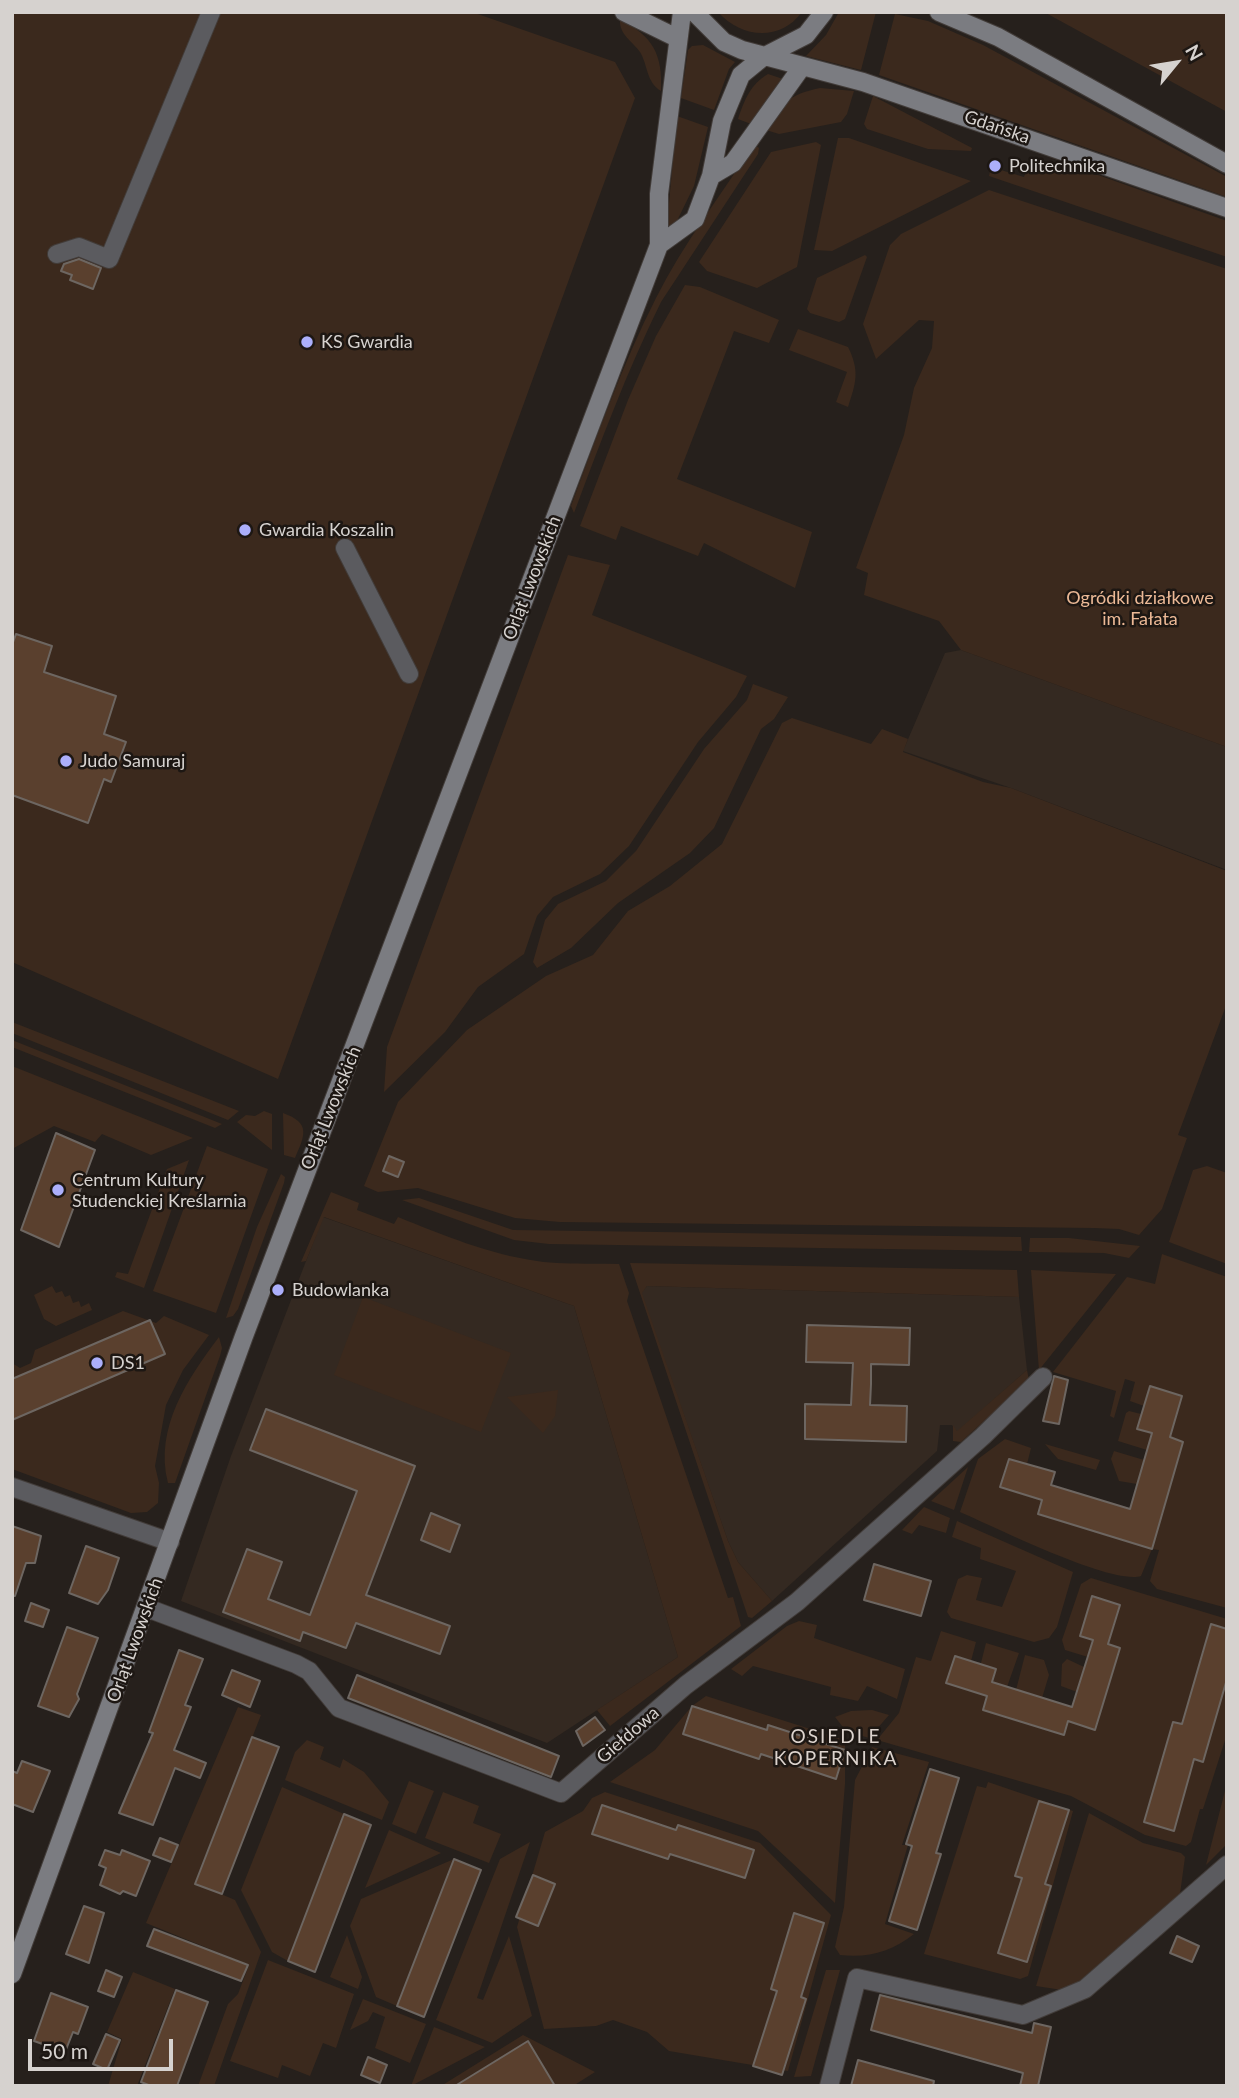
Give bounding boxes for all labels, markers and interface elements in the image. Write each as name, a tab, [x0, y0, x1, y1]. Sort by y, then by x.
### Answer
north arrow	[1141, 28, 1211, 98]
text: N	[1181, 40, 1208, 64]
street label: Gdańska	[961, 106, 1033, 148]
place label: Politechnika	[1009, 155, 1105, 177]
marker: Politechnika	[987, 158, 1003, 174]
place label: KS Gwardia	[321, 331, 413, 353]
marker: KS Gwardia	[299, 334, 315, 350]
street label: Orląt Lwowskich	[498, 513, 566, 643]
place label: Gwardia Koszalin	[259, 519, 394, 541]
marker: Gwardia Koszalin	[237, 522, 253, 538]
park label: Ogródki działkowe im. Fałata	[1066, 587, 1214, 630]
place label: Judo Samuraj	[80, 750, 185, 772]
marker: Judo Samuraj	[58, 753, 74, 769]
street label: Orląt Lwowskich	[296, 1043, 366, 1173]
place label: Centrum Kultury Studenckiej Kreślarnia	[72, 1169, 246, 1212]
marker: Centrum Kultury Studenckiej Kreślarnia	[50, 1182, 66, 1198]
place label: Budowlanka	[292, 1279, 389, 1301]
marker: Budowlanka	[270, 1282, 286, 1298]
place label: DS1	[111, 1352, 145, 1374]
marker: DS1	[89, 1355, 105, 1371]
street label: Orląt Lwowskich	[102, 1575, 168, 1705]
street label: Giełdowa	[592, 1702, 664, 1768]
district label: OSIEDLE KOPERNIKA	[775, 1726, 897, 1770]
scale bar	[32, 2024, 177, 2068]
text: 50 m	[41, 2038, 88, 2063]

